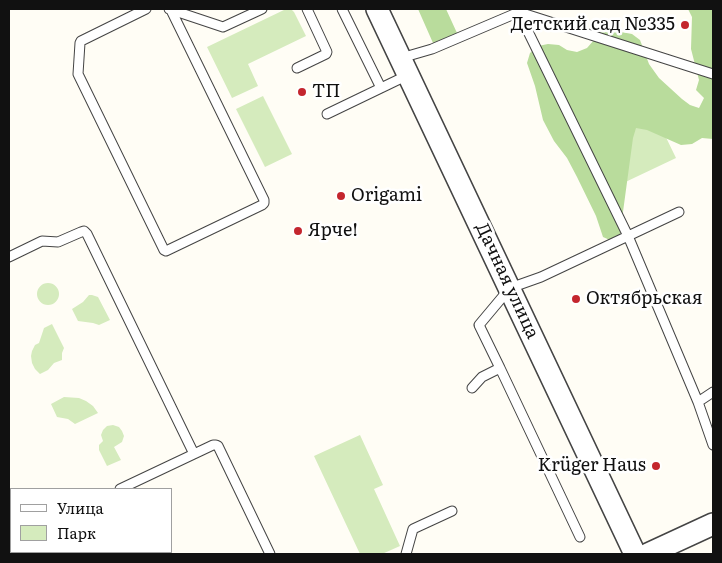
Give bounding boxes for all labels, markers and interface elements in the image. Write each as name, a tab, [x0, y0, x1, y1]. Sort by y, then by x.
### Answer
place label: Детский сад №335	[511, 14, 675, 36]
marker: Детский сад №335	[679, 19, 691, 31]
place label: ТП	[312, 81, 340, 103]
marker: ТП	[296, 86, 308, 98]
place label: Origami	[351, 185, 422, 207]
marker: Origami	[335, 190, 347, 202]
place label: Ярче!	[308, 220, 358, 242]
street label: Дачная улица	[471, 220, 543, 342]
marker: Ярче!	[292, 225, 304, 237]
place label: Октябрьская	[586, 288, 703, 310]
marker: Октябрьская	[570, 293, 582, 305]
place label: Krüger Haus	[538, 455, 646, 477]
marker: Krüger Haus	[650, 460, 662, 472]
legend	[10, 488, 172, 553]
text: Улица	[57, 496, 104, 519]
text: Парк	[57, 521, 96, 544]

